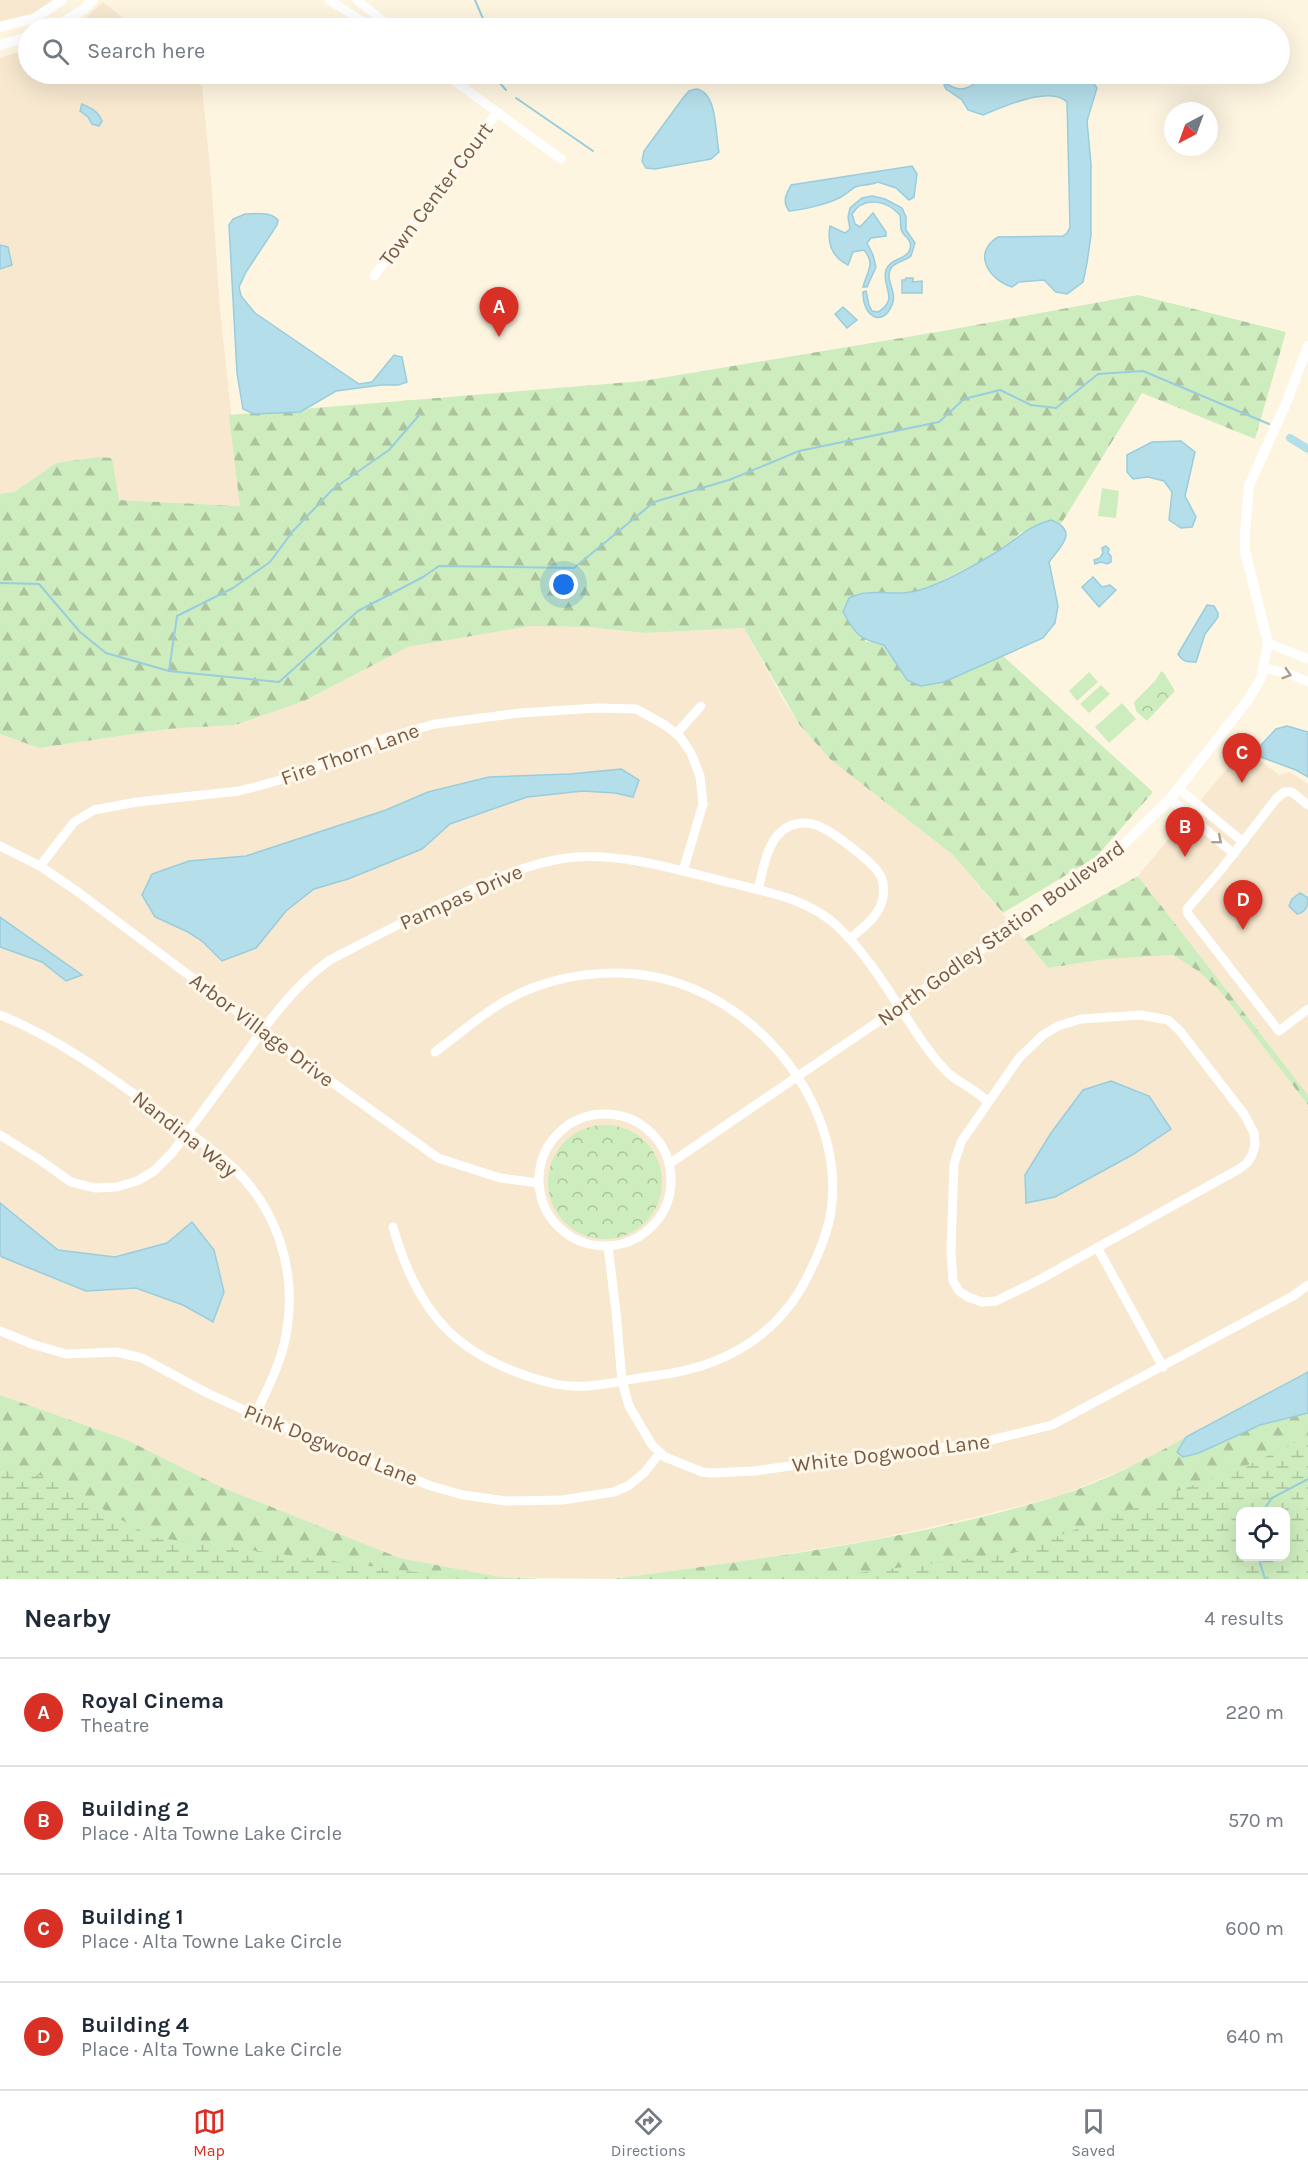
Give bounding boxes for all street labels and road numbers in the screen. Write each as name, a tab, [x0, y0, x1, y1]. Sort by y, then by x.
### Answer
street label: Town Center Court	[374, 117, 498, 270]
street label: Fire Thorn Lane	[278, 718, 422, 790]
street label: North Godley Station Boulevard	[873, 835, 1129, 1031]
street label: Pampas Drive	[396, 859, 526, 935]
street label: Arbor Village Drive	[185, 968, 339, 1092]
street label: Nandina Way	[128, 1086, 242, 1182]
street label: Pink Dogwood Lane	[241, 1399, 421, 1491]
street label: White Dogwood Lane	[791, 1429, 991, 1477]

